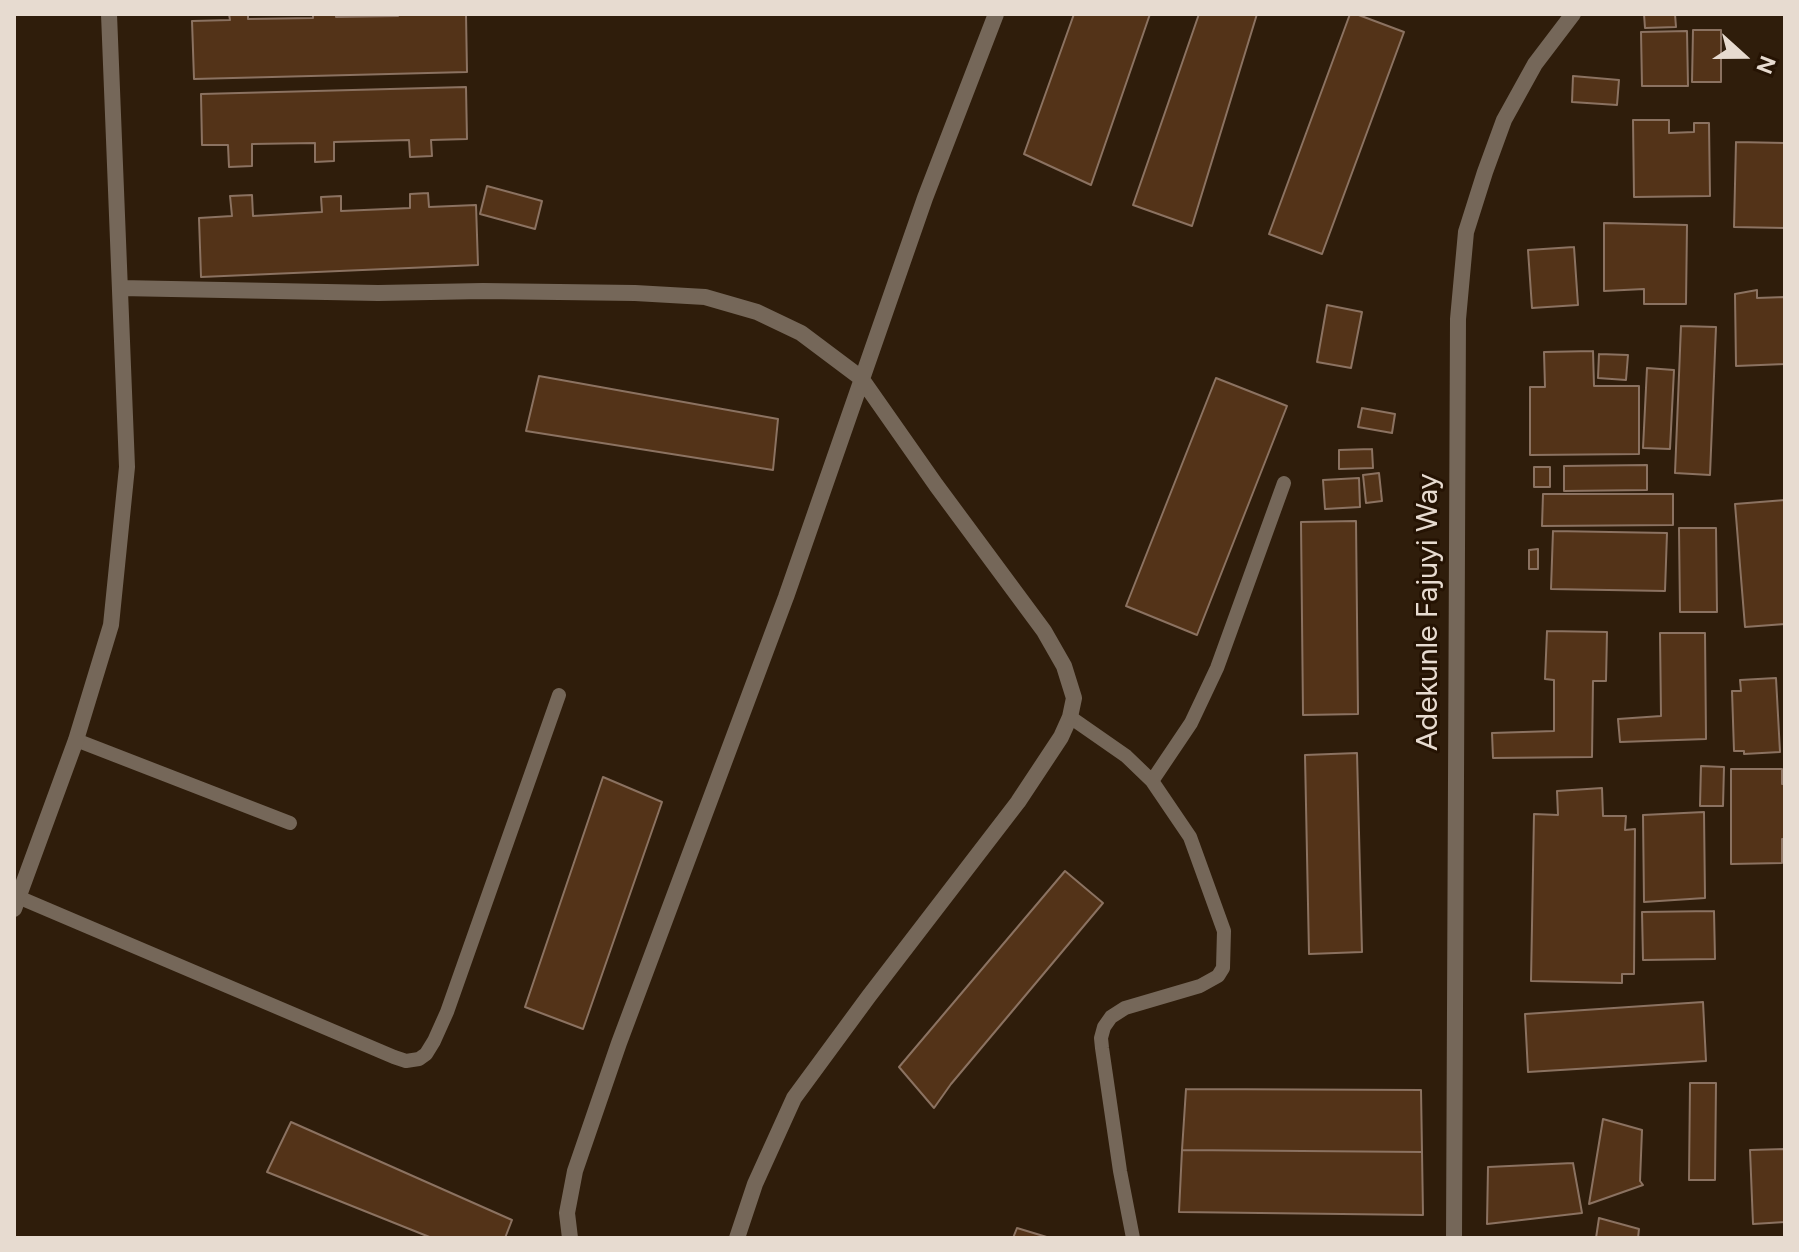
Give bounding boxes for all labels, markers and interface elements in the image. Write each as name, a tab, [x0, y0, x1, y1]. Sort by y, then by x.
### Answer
north arrow	[1703, 16, 1783, 96]
text: N	[1750, 52, 1782, 78]
street label: Adekunle Fajuyi Way	[1410, 473, 1446, 751]

